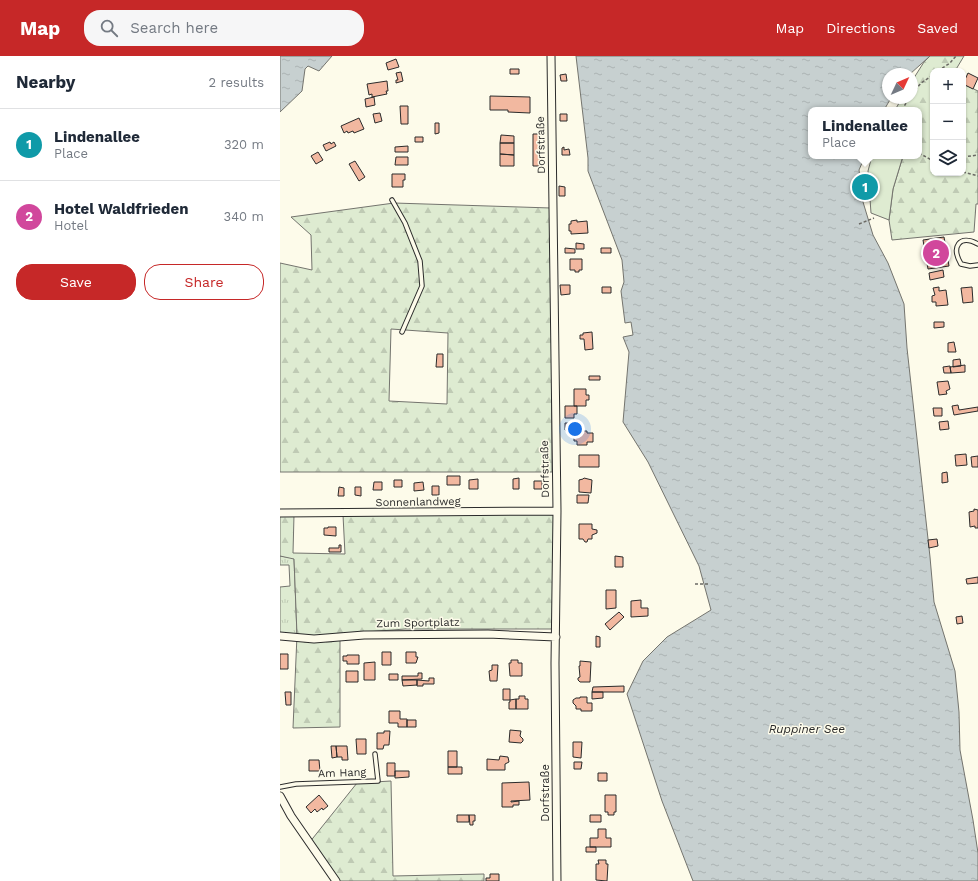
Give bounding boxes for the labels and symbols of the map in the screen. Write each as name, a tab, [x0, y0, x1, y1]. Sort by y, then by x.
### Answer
north arrow	[882, 68, 918, 104]
street label: Dorfstraße	[534, 116, 548, 174]
pin: 1	[852, 172, 878, 202]
pin: 2	[923, 238, 949, 268]
your location	[565, 419, 585, 439]
street label: Dorfstraße	[538, 440, 552, 498]
street label: Sonnenlandweg	[375, 495, 461, 509]
street label: Zum Sportplatz	[376, 616, 460, 630]
water label: Ruppiner See	[769, 722, 845, 736]
street label: Dorfstraße	[539, 764, 552, 822]
street label: Am Hang	[318, 766, 367, 780]

